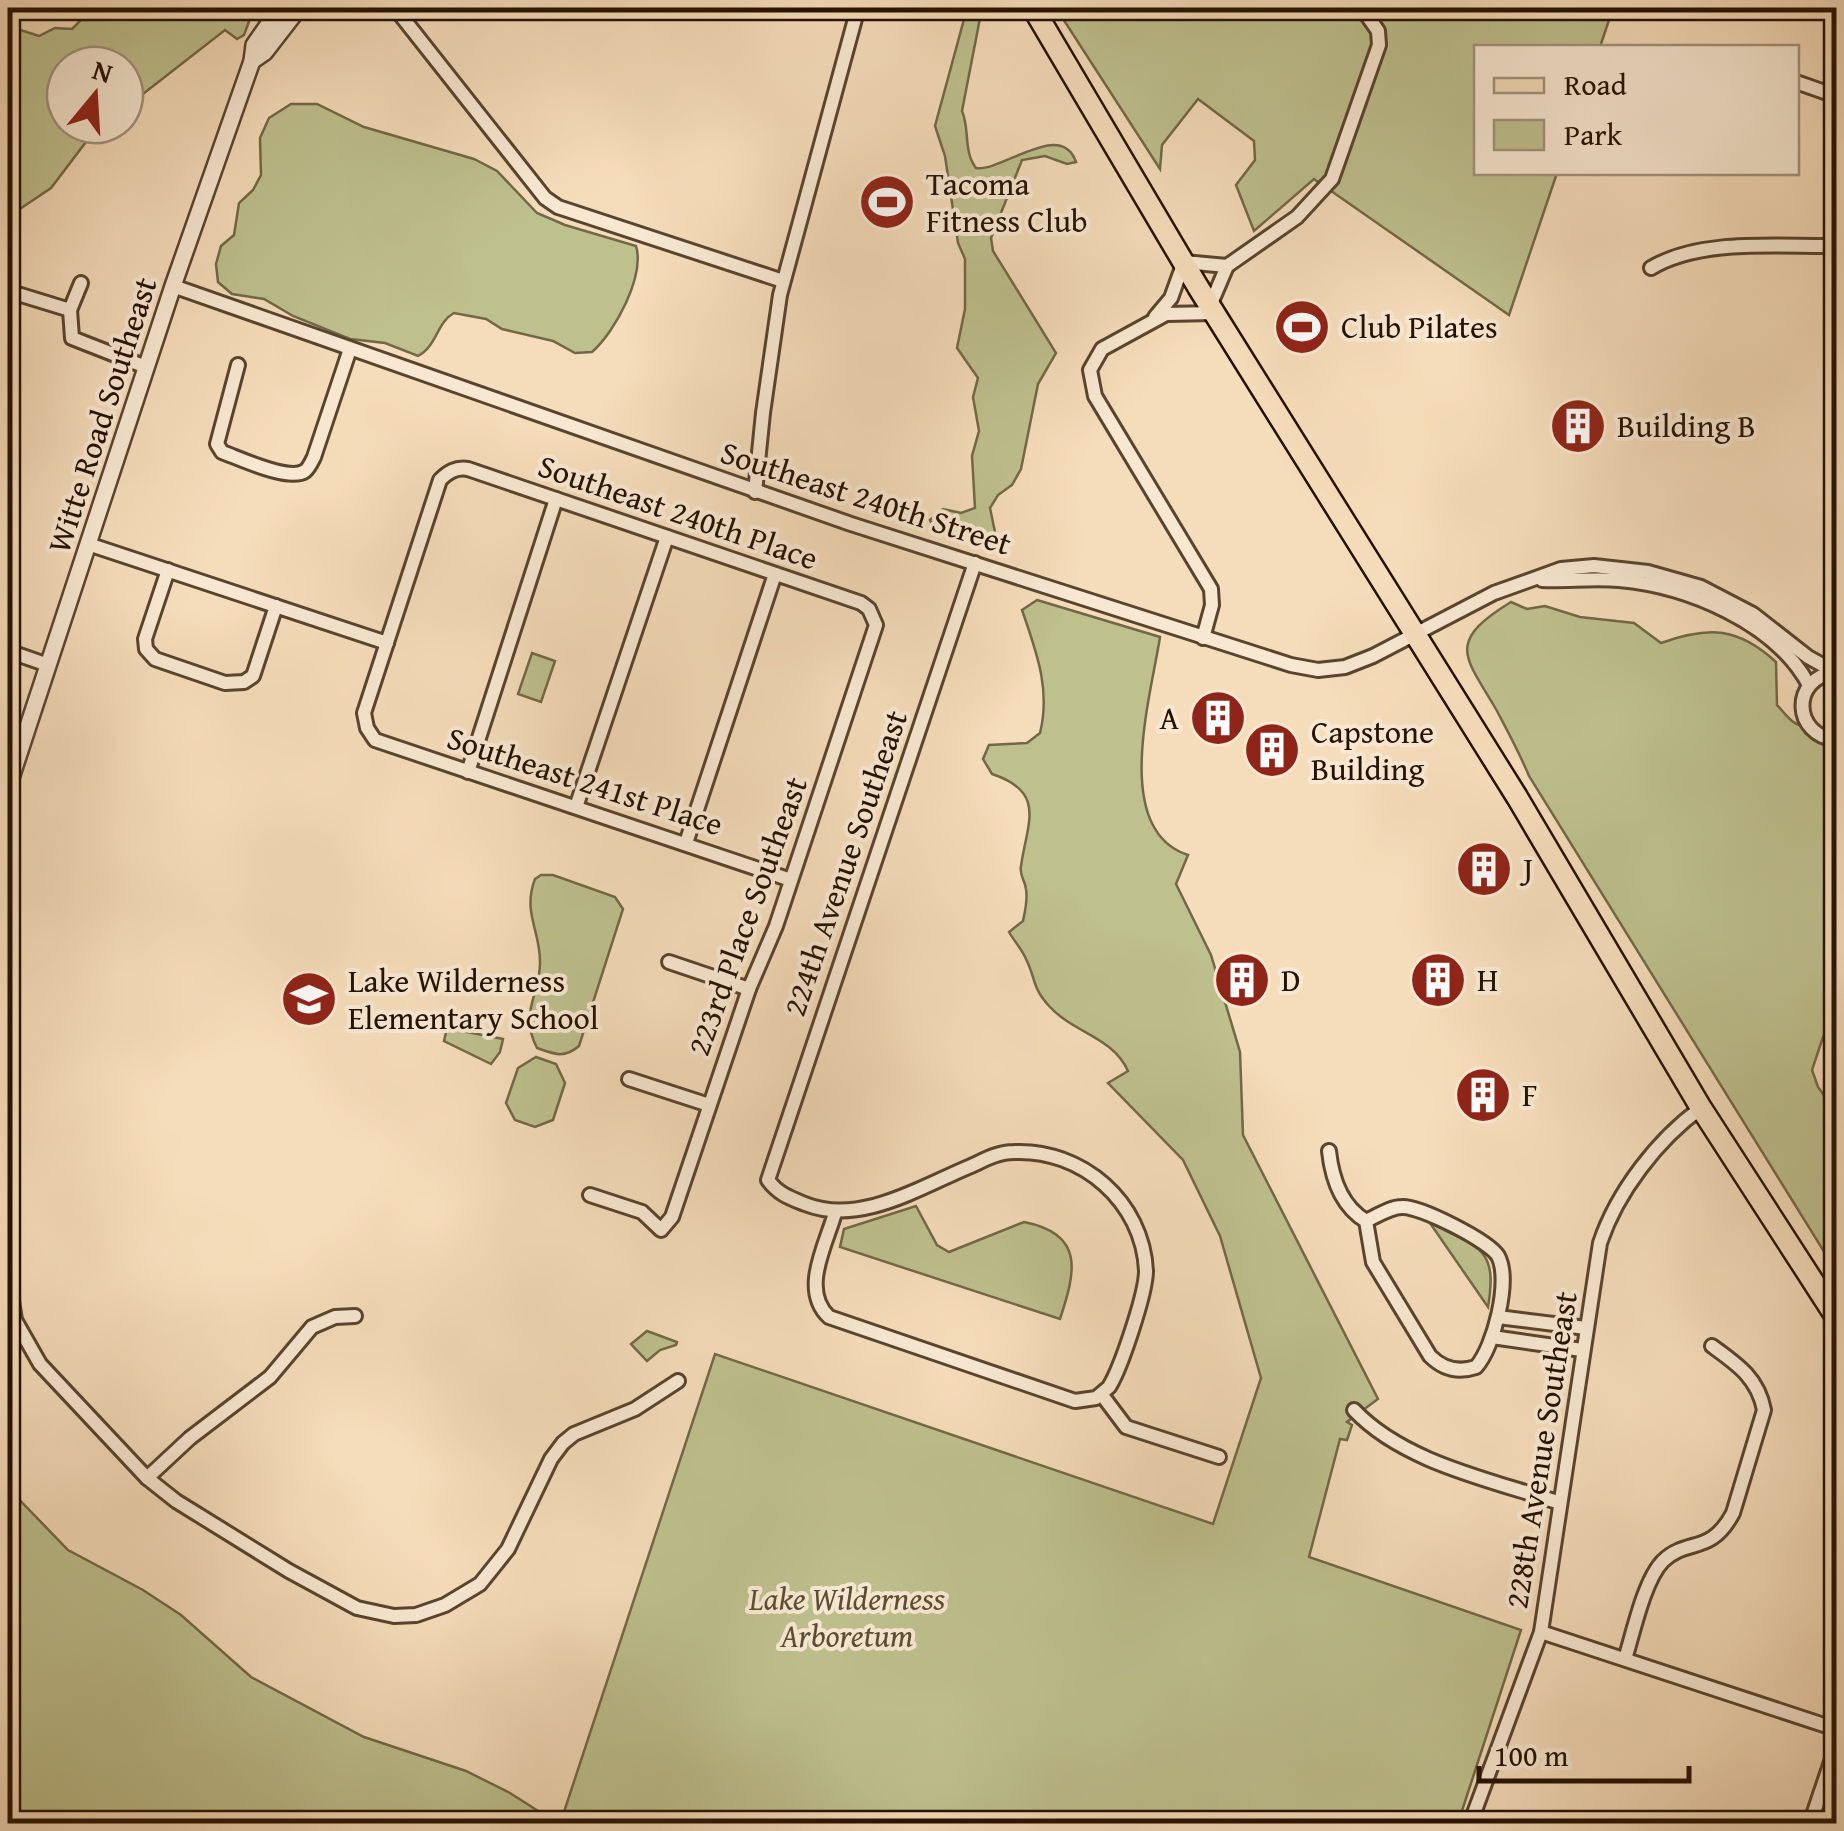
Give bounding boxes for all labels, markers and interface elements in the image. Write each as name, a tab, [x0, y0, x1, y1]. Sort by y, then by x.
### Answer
north arrow	[45, 45, 145, 145]
legend	[1474, 45, 1799, 175]
text: N	[88, 48, 118, 93]
text: Road	[1564, 62, 1627, 106]
text: Park	[1564, 112, 1623, 156]
place label: Tacoma Fitness Club	[926, 160, 1088, 244]
sports icon: Tacoma Fitness Club	[857, 172, 917, 232]
street label: Witte Road Southeast	[35, 271, 168, 559]
sports icon: Club Pilates	[1272, 297, 1332, 357]
place label: Club Pilates	[1341, 303, 1498, 350]
building icon: Building B	[1548, 396, 1608, 456]
place label: Building B	[1617, 402, 1756, 449]
street label: Southeast 240th Street	[715, 428, 1018, 567]
street label: Southeast 240th Place	[532, 442, 824, 581]
building icon: A	[1188, 688, 1248, 748]
place label: A	[1160, 694, 1180, 741]
street label: 224th Avenue Southeast	[770, 704, 919, 1022]
place label: Capstone Building	[1311, 708, 1434, 792]
street label: Southeast 241st Place	[441, 714, 729, 847]
building icon: Capstone Building	[1242, 720, 1302, 780]
street label: 223rd Place Southeast	[674, 770, 819, 1062]
building icon: J	[1454, 839, 1514, 899]
place label: J	[1519, 845, 1533, 892]
building icon: D	[1212, 950, 1272, 1010]
building icon: H	[1408, 950, 1468, 1010]
place label: D	[1281, 956, 1300, 1003]
place label: H	[1477, 956, 1498, 1003]
place label: Lake Wilderness Elementary School	[348, 957, 599, 1041]
school or university icon: Lake Wilderness Elementary School	[279, 969, 339, 1029]
building icon: F	[1453, 1065, 1513, 1125]
place label: F	[1522, 1071, 1538, 1118]
street label: 228th Avenue Southeast	[1492, 1288, 1589, 1612]
park label: Lake Wilderness Arboretum	[748, 1575, 946, 1659]
scale bar	[1479, 1721, 1689, 1783]
text: 100 m	[1494, 1733, 1569, 1777]

